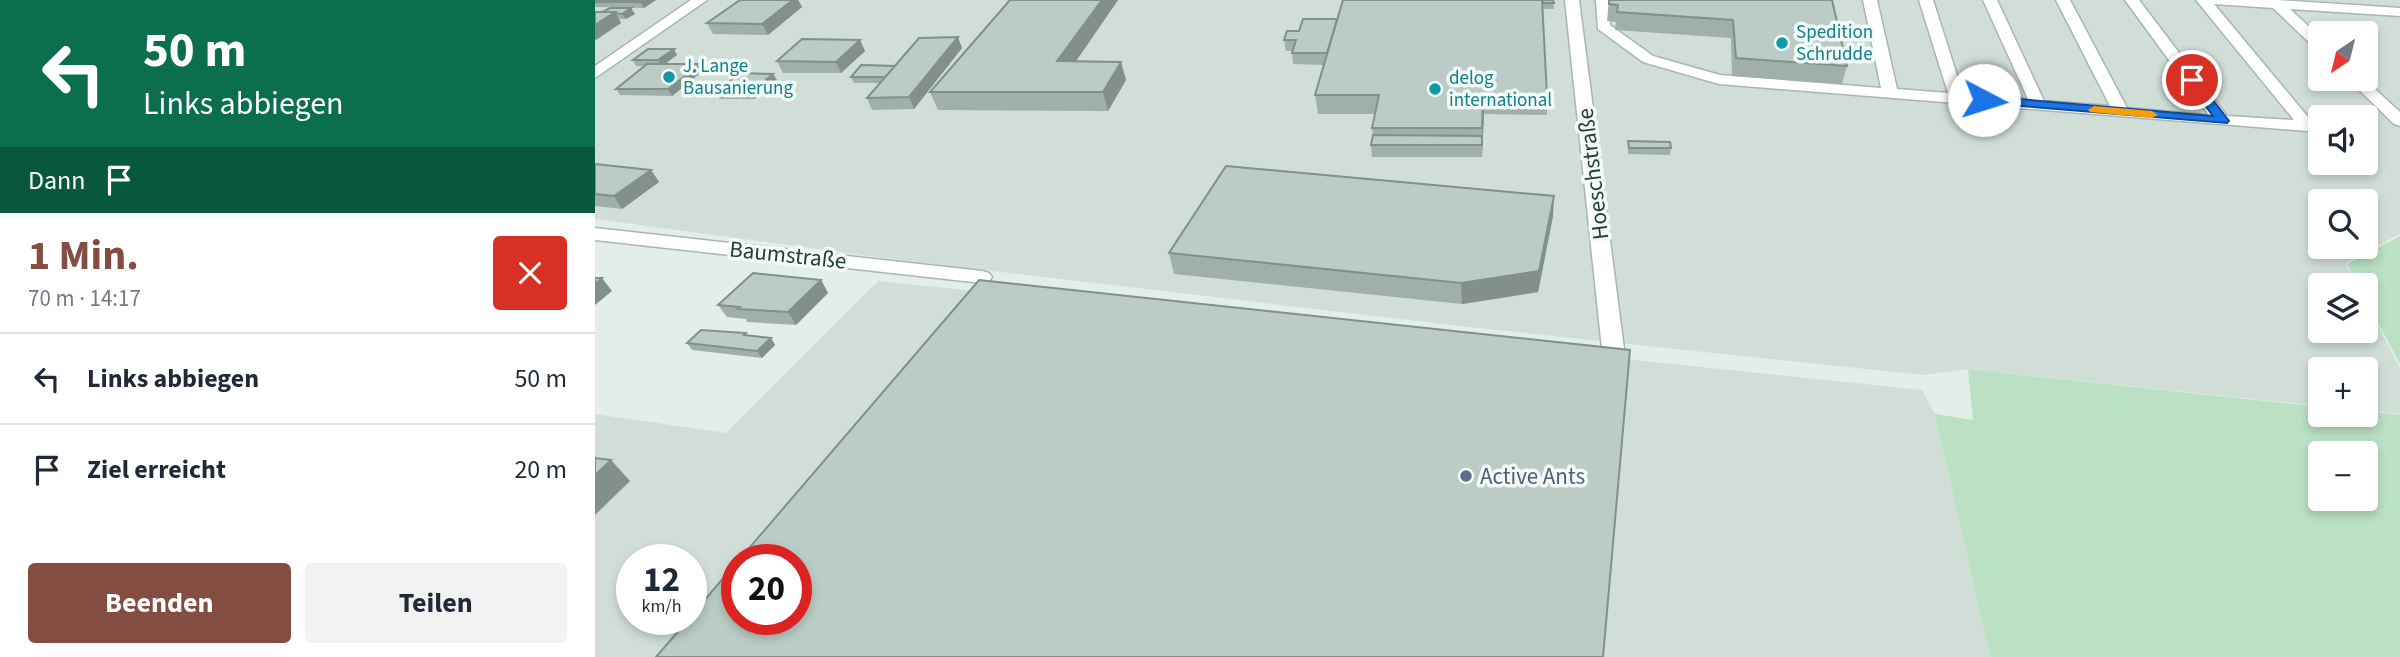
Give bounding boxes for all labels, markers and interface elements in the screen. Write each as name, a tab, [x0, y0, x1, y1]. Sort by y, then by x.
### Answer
text: 50 m	[143, 16, 247, 86]
place label: Spedition Schrudde	[1796, 19, 1873, 68]
north arrow	[2308, 21, 2378, 91]
map controls	[2308, 21, 2378, 511]
icon: left	[28, 28, 119, 119]
marker: Spedition Schrudde	[1774, 35, 1790, 51]
pin	[2162, 50, 2222, 110]
place label: J. Lange Bausanierung	[683, 53, 793, 102]
icon: arrive	[2173, 61, 2211, 99]
position arrow	[1947, 63, 2021, 137]
place label: delog international	[1449, 65, 1552, 114]
marker: J. Lange Bausanierung	[661, 69, 677, 85]
text: Links abbiegen	[143, 81, 344, 127]
marker: delog international	[1427, 81, 1443, 97]
button: sound	[2308, 105, 2378, 175]
street label: Hoeschstraße	[1569, 106, 1617, 242]
icon: arrive	[100, 161, 138, 199]
text: Dann	[28, 162, 86, 199]
button: search	[2308, 189, 2378, 259]
text: 1 Min.	[28, 226, 139, 286]
street label: Baumstraße	[728, 232, 848, 278]
button: close	[493, 236, 567, 310]
button: layers	[2308, 273, 2378, 343]
text: 70 m · 14:17	[28, 282, 141, 315]
button: +	[2308, 357, 2378, 427]
icon: left	[28, 360, 66, 398]
text: Links abbiegen	[87, 360, 259, 397]
text: 50 m	[514, 360, 567, 397]
button: −	[2308, 441, 2378, 511]
icon: arrive	[28, 451, 66, 489]
text: Ziel erreicht	[87, 451, 226, 488]
text: 20 m	[514, 451, 567, 488]
place label: Active Ants	[1480, 460, 1585, 493]
marker: Active Ants	[1458, 468, 1474, 484]
speed limit sign: 20	[721, 544, 812, 635]
text: 12	[643, 555, 680, 605]
button: Beenden	[28, 563, 291, 643]
button: Teilen	[305, 563, 567, 643]
text: km/h	[642, 594, 681, 619]

